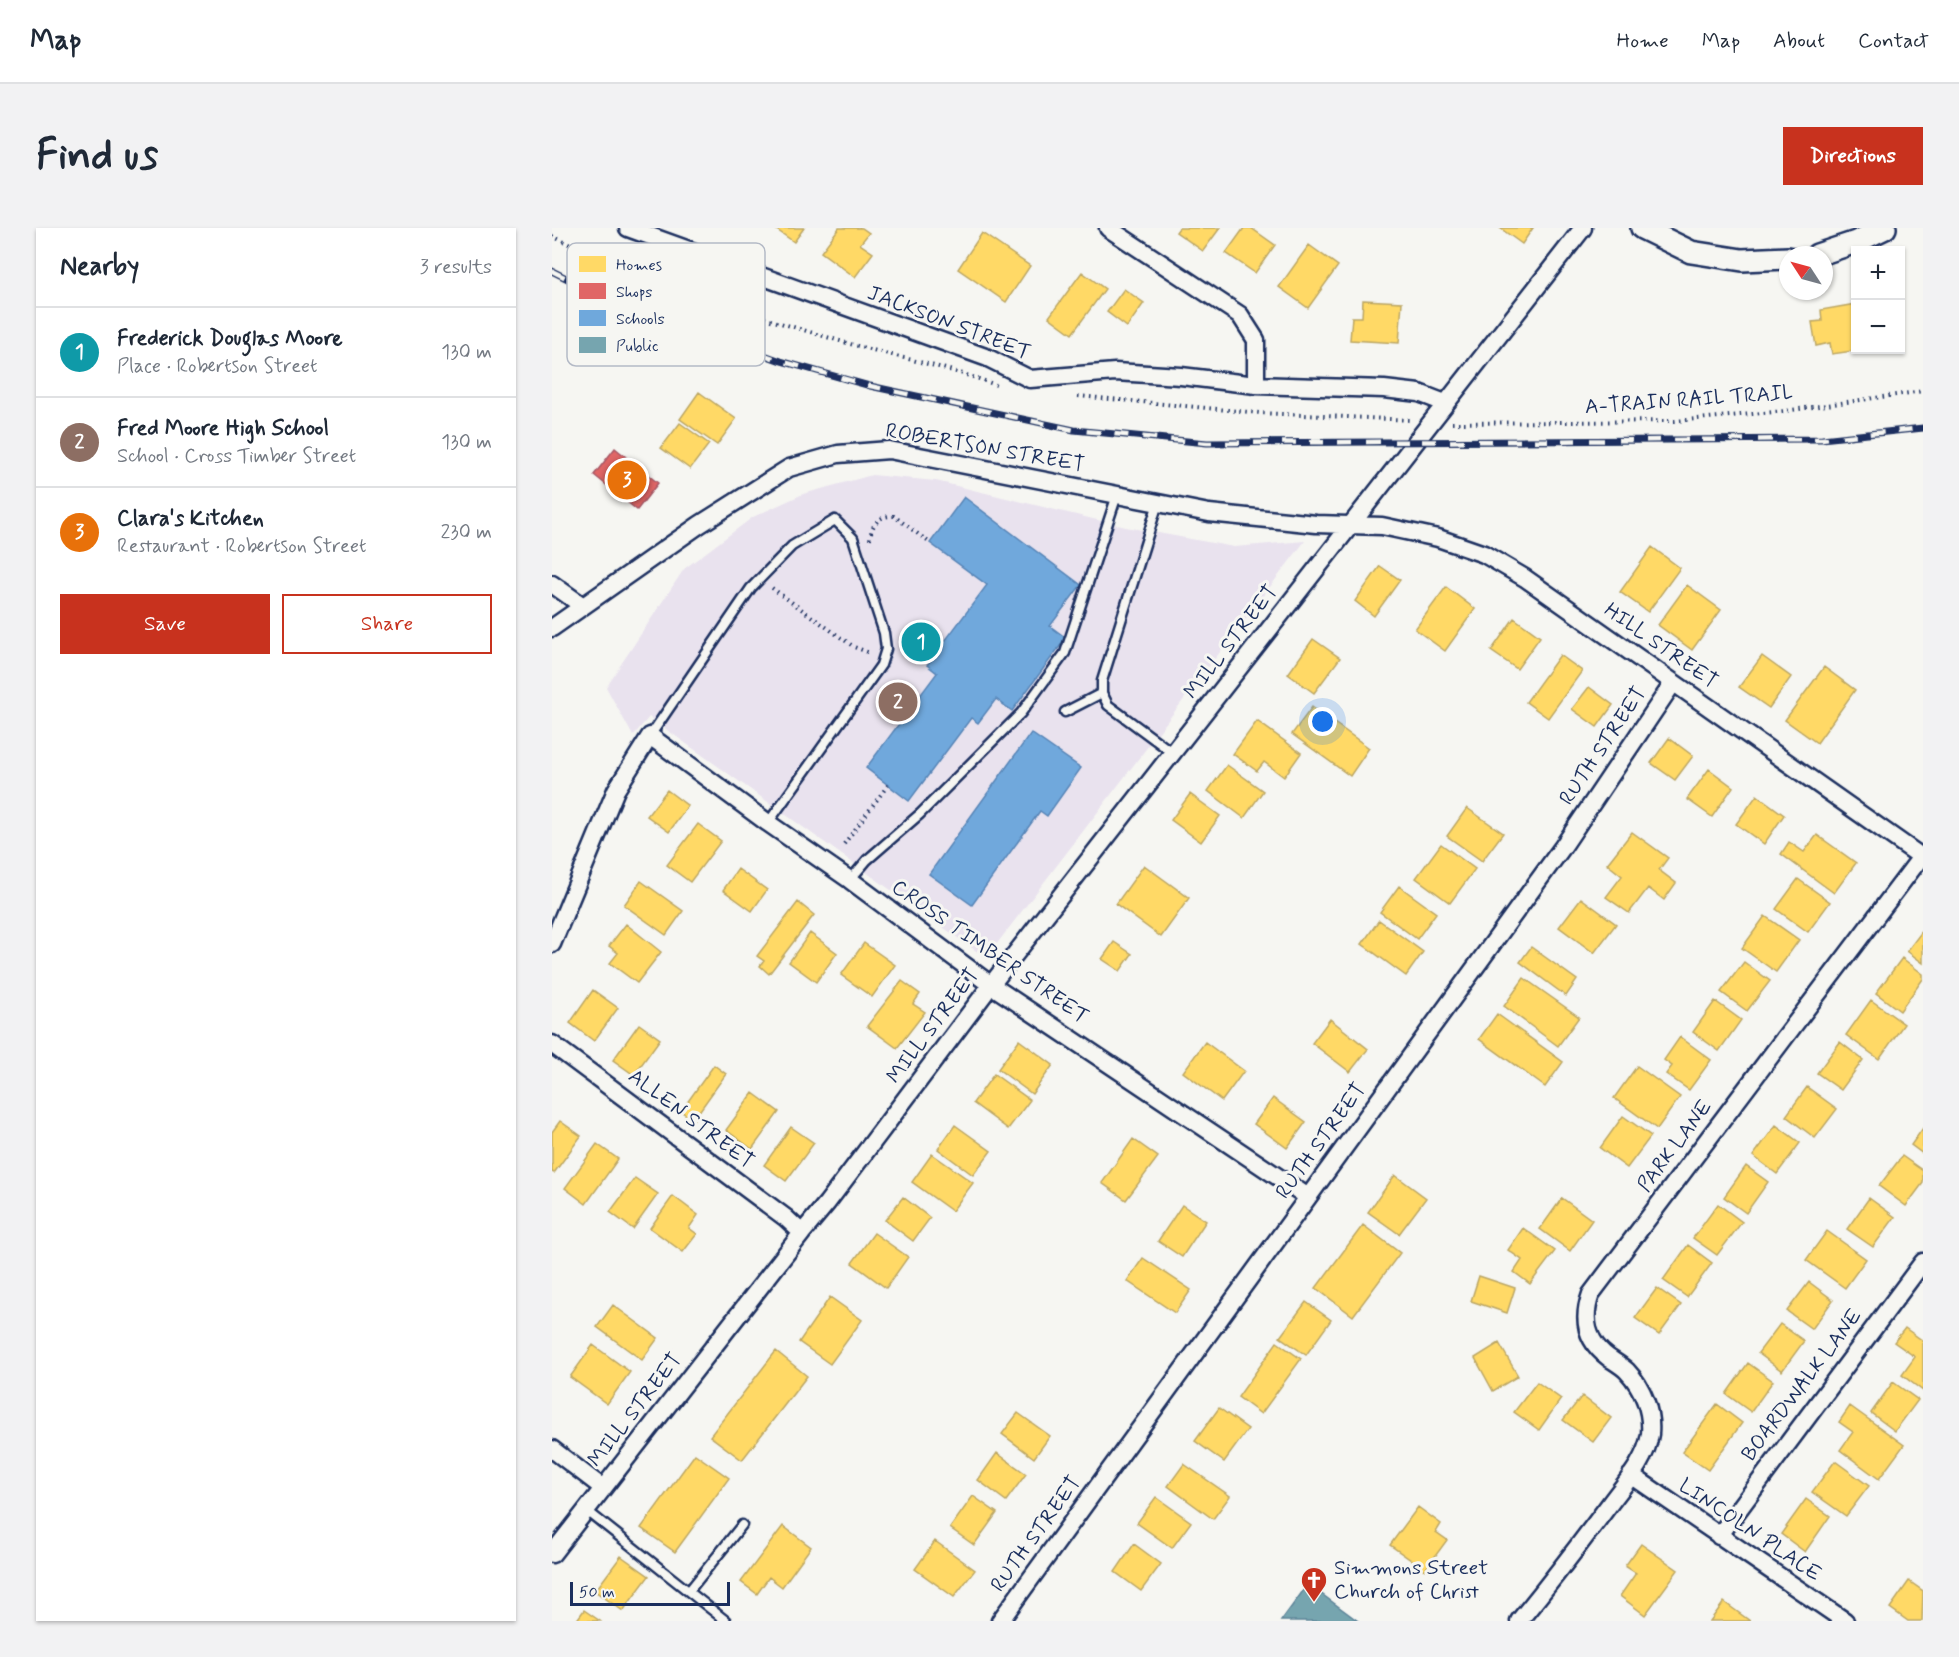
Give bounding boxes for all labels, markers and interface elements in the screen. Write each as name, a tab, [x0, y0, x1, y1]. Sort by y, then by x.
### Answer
text: Map	[30, 23, 81, 60]
text: Home	[1617, 27, 1669, 55]
text: Map	[1702, 27, 1740, 55]
text: About	[1773, 27, 1825, 55]
text: Contact	[1858, 27, 1929, 55]
button: Directions	[1783, 127, 1923, 185]
text: Find us	[36, 129, 158, 184]
legend	[567, 243, 765, 366]
north arrow	[1779, 246, 1833, 300]
map controls	[1851, 246, 1905, 354]
button: +	[1851, 246, 1905, 300]
text: Nearby	[60, 250, 139, 284]
text: 3 results	[420, 254, 492, 281]
text: Homes	[616, 255, 662, 276]
street label: JACKSON STREET	[863, 279, 1035, 367]
text: Shops	[616, 282, 653, 303]
button: −	[1851, 300, 1905, 354]
text: Schools	[616, 309, 665, 330]
text: Frederick Douglas Moore	[117, 325, 343, 353]
text: Public	[616, 336, 659, 357]
text: 1	[75, 339, 84, 366]
text: 130 m	[441, 339, 492, 366]
text: Place · Robertson Street	[117, 353, 318, 380]
street label: A-TRAIN RAIL TRAIL	[1584, 379, 1794, 421]
text: Fred Moore High School	[117, 415, 329, 443]
street label: ROBERTSON STREET	[883, 417, 1087, 479]
text: 2	[75, 429, 84, 456]
text: 130 m	[441, 429, 492, 456]
text: School · Cross Timber Street	[117, 443, 356, 470]
pin: 3	[608, 458, 646, 502]
text: Clara's Kitchen	[117, 505, 264, 533]
text: 3	[75, 519, 84, 546]
text: 230 m	[440, 519, 492, 546]
text: Restaurant · Robertson Street	[117, 533, 366, 560]
street label: MILL STREET	[1178, 579, 1284, 705]
button: Save	[60, 594, 270, 654]
button: Share	[282, 594, 492, 654]
street label: HILL STREET	[1598, 596, 1724, 696]
pin: 1	[902, 620, 940, 664]
pin: 2	[878, 680, 918, 724]
street label: RUTH STREET	[1553, 681, 1653, 811]
your location	[1308, 707, 1337, 736]
street label: CROSS TIMBER STREET	[886, 873, 1094, 1031]
street label: MILL STREET	[880, 963, 986, 1089]
street label: ALLEN STREET	[622, 1062, 760, 1176]
street label: RUTH STREET	[1269, 1077, 1373, 1205]
street label: PARK LANE	[1631, 1094, 1719, 1198]
street label: BOARDWALK LANE	[1735, 1303, 1869, 1467]
street label: MILL STREET	[582, 1347, 688, 1473]
street label: RUTH STREET	[984, 1470, 1088, 1598]
street label: LINCOLN PLACE	[1673, 1472, 1827, 1588]
place label: Simmons Street Church of Christ	[1334, 1554, 1488, 1606]
church icon: Simmons Street Church of Christ	[1299, 1565, 1329, 1603]
scale bar	[570, 1579, 730, 1606]
text: 50 m	[579, 1582, 615, 1603]

